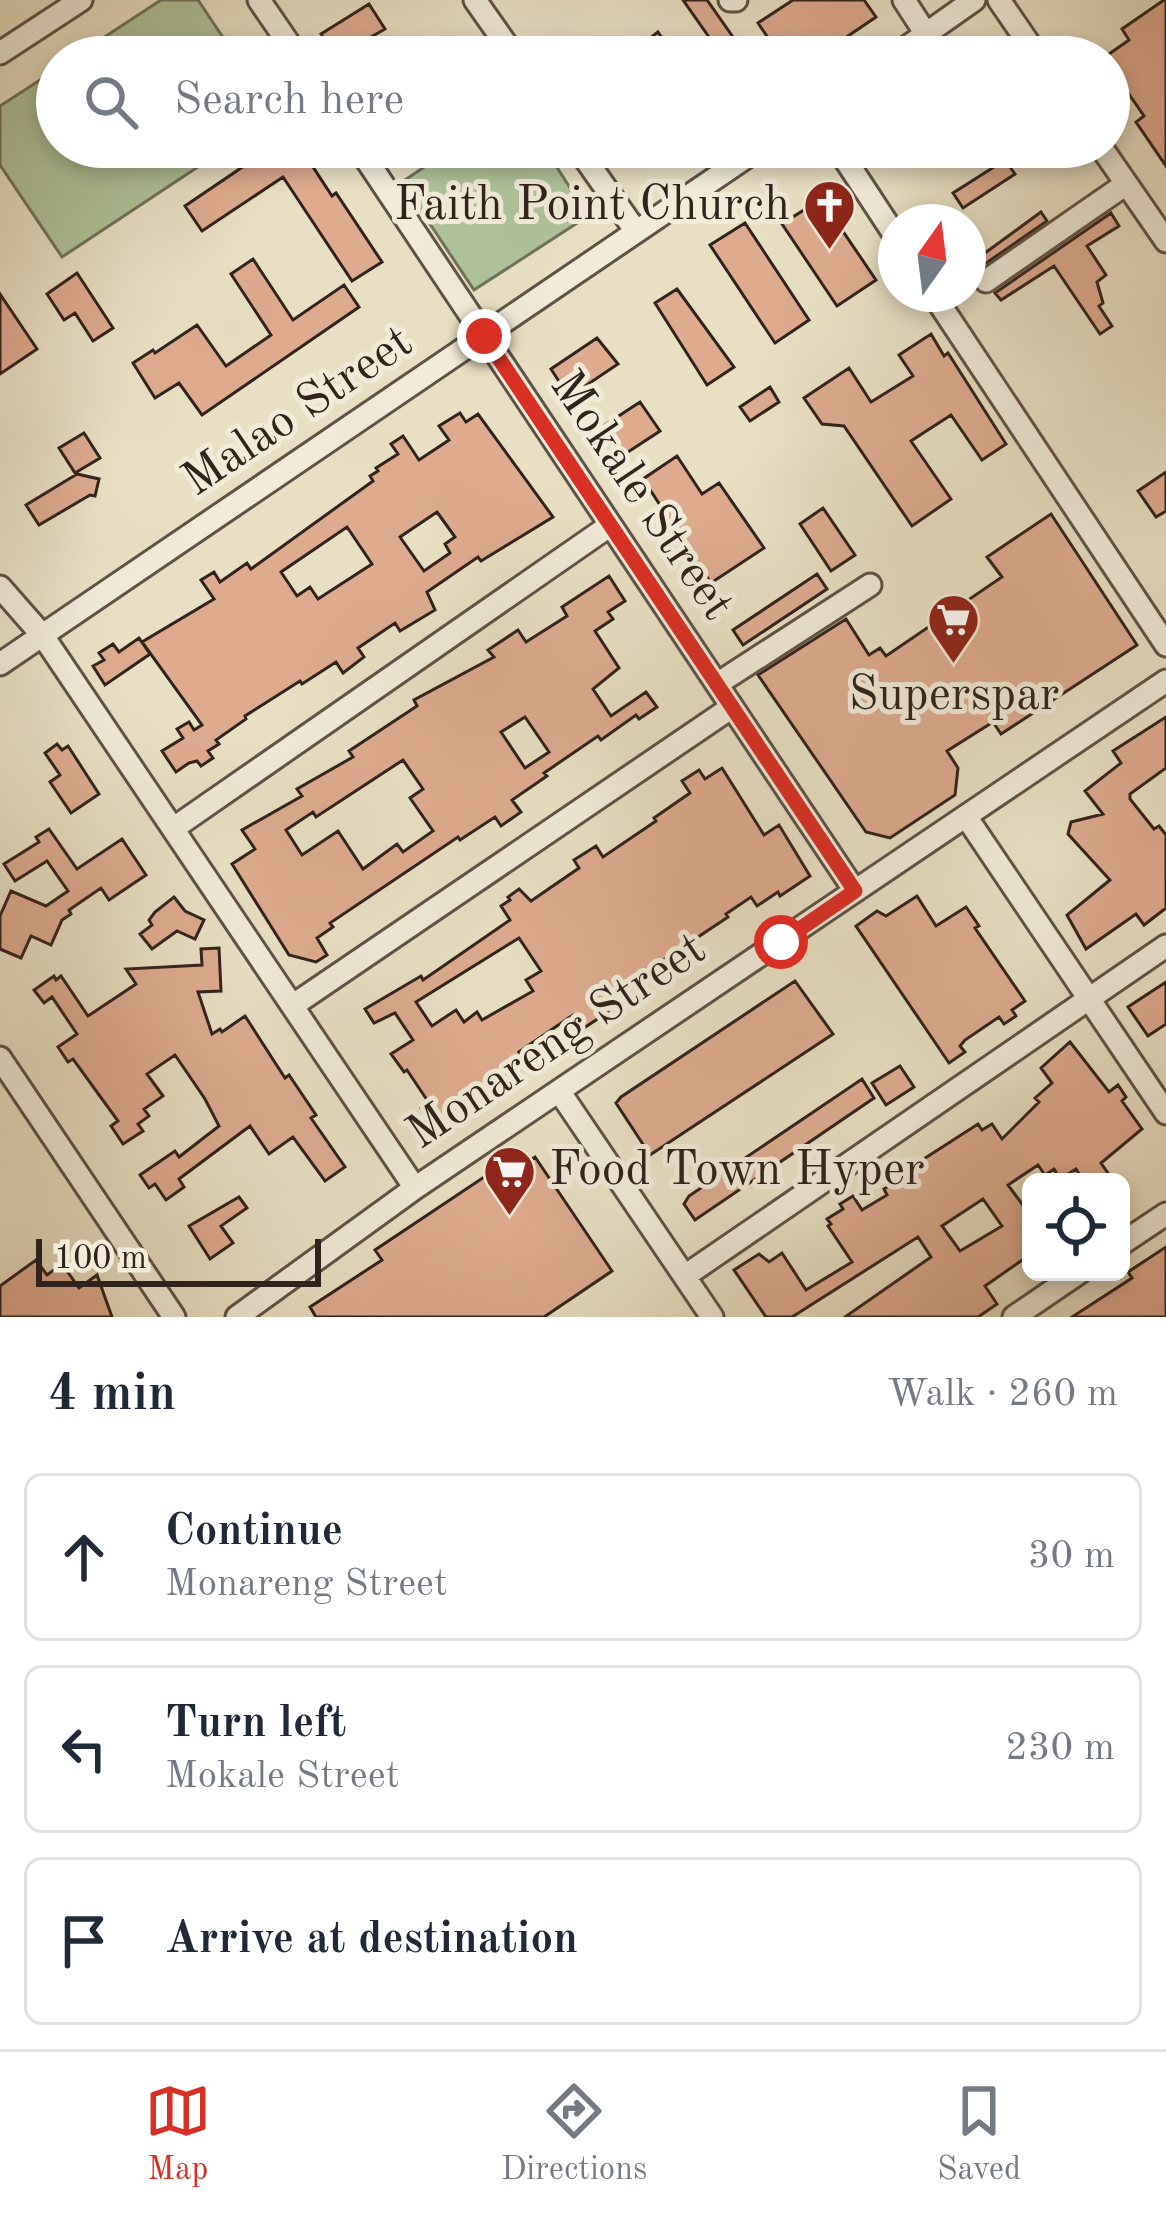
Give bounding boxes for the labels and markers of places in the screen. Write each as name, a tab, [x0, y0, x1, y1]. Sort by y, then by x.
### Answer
church icon: Faith Point Church	[801, 178, 857, 252]
place label: Faith Point Church	[394, 182, 790, 230]
supermarket icon: Superspar	[926, 592, 982, 666]
place label: Superspar	[848, 672, 1060, 720]
supermarket icon: Food Town Hyper	[482, 1143, 538, 1217]
place label: Food Town Hyper	[549, 1147, 925, 1195]

